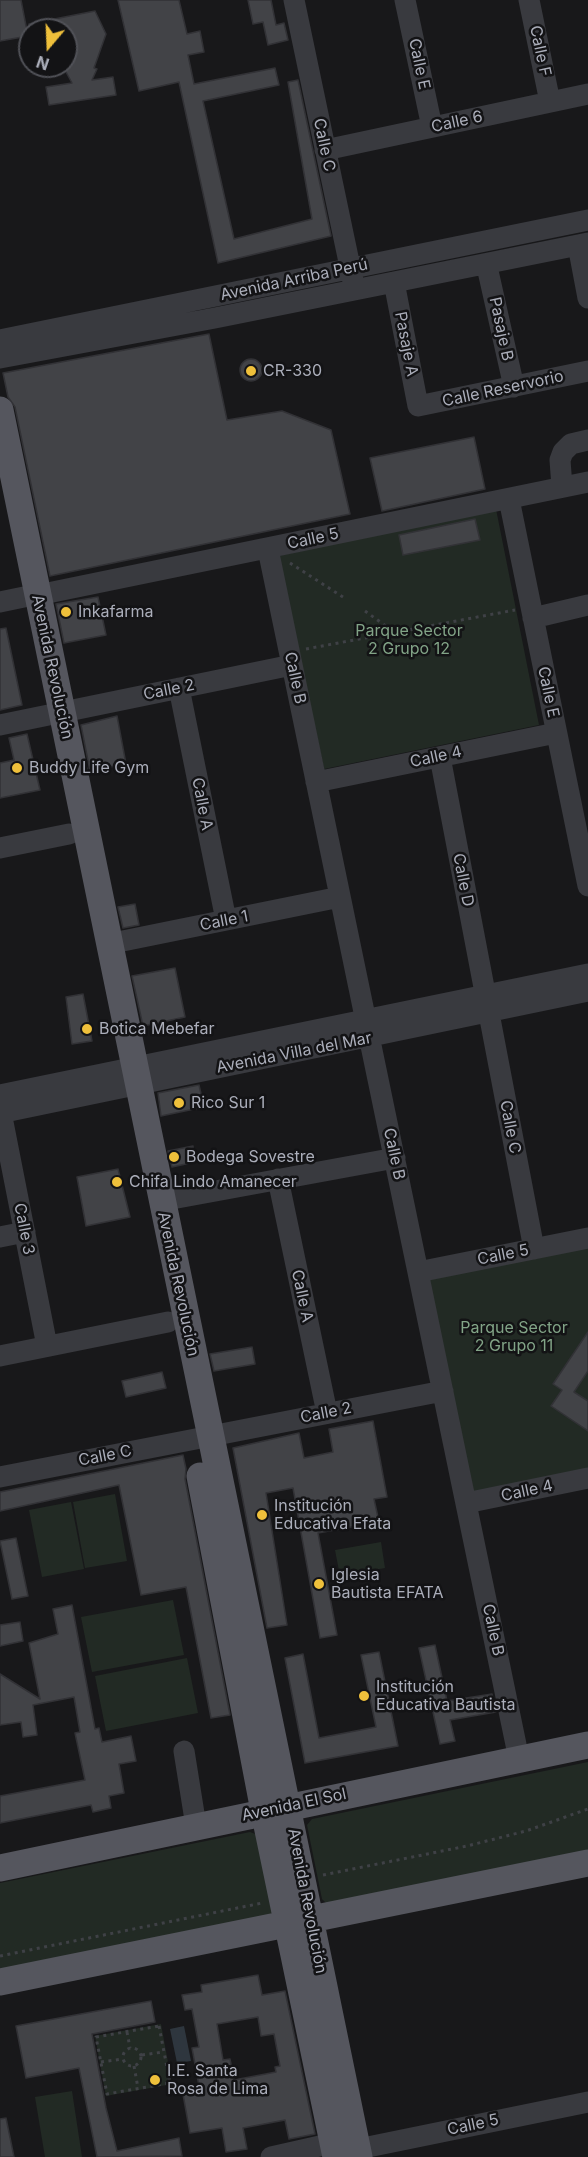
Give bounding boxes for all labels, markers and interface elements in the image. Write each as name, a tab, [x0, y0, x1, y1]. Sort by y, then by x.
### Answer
north arrow	[18, 18, 78, 78]
street label: Calle F	[525, 24, 555, 78]
street label: Calle E	[404, 37, 434, 91]
text: N	[34, 52, 52, 75]
street label: Calle 6	[429, 107, 485, 137]
street label: Calle C	[309, 117, 339, 173]
street label: Avenida Arriba Perú	[218, 255, 370, 305]
street label: Pasaje B	[485, 295, 517, 363]
street label: Pasaje A	[390, 310, 422, 378]
place label: CR-330	[263, 361, 322, 381]
marker: CR-330	[244, 364, 258, 378]
street label: Calle Reservorio	[441, 367, 565, 411]
street label: Calle 5	[286, 524, 340, 554]
street label: Avenida Revolución	[27, 593, 77, 741]
place label: Inkafarma	[78, 602, 153, 622]
marker: Inkafarma	[59, 605, 73, 619]
park label: Parque Sector 2 Grupo 12	[355, 621, 463, 659]
street label: Calle B	[280, 650, 310, 706]
street label: Calle E	[533, 665, 563, 719]
street label: Calle 2	[142, 676, 196, 704]
street label: Calle 4	[408, 742, 464, 772]
place label: Buddy Life Gym	[29, 758, 149, 778]
marker: Buddy Life Gym	[10, 761, 24, 775]
street label: Calle A	[187, 776, 217, 832]
street label: Calle D	[448, 852, 478, 908]
street label: Calle 1	[198, 907, 250, 935]
place label: Botica Mebefar	[99, 1019, 215, 1039]
marker: Botica Mebefar	[80, 1022, 94, 1036]
street label: Avenida Villa del Mar	[215, 1029, 373, 1077]
place label: Rico Sur 1	[191, 1093, 265, 1113]
marker: Rico Sur 1	[172, 1096, 186, 1110]
street label: Calle C	[495, 1099, 525, 1155]
street label: Calle B	[379, 1126, 409, 1182]
place label: Bodega Sovestre	[186, 1147, 315, 1167]
marker: Bodega Sovestre	[167, 1150, 181, 1164]
place label: Chifa Lindo Amanecer	[129, 1172, 297, 1192]
marker: Chifa Lindo Amanecer	[110, 1175, 124, 1189]
street label: Calle 3	[10, 1202, 38, 1256]
street label: Avenida Revolución	[153, 1210, 203, 1358]
street label: Calle 5	[476, 1241, 530, 1269]
street label: Calle A	[287, 1268, 317, 1324]
park label: Parque Sector 2 Grupo 11	[460, 1318, 568, 1356]
street label: Calle 2	[299, 1399, 353, 1427]
street label: Calle C	[77, 1441, 133, 1471]
street label: Calle 4	[499, 1476, 555, 1506]
place label: Institución Educativa Efata	[274, 1496, 391, 1534]
marker: Institución Educativa Efata	[255, 1508, 269, 1522]
place label: Iglesia Bautista EFATA	[331, 1565, 444, 1603]
marker: Iglesia Bautista EFATA	[312, 1577, 326, 1591]
street label: Calle B	[478, 1602, 508, 1658]
place label: Institución Educativa Bautista	[376, 1677, 515, 1715]
marker: Institución Educativa Bautista	[357, 1689, 371, 1703]
street label: Avenida El Sol	[240, 1785, 348, 1825]
street label: Avenida Revolución	[284, 1827, 330, 1975]
place label: I.E. Santa Rosa de Lima	[167, 2061, 268, 2099]
marker: I.E. Santa Rosa de Lima	[148, 2073, 162, 2087]
street label: Calle 5	[446, 2110, 500, 2140]

